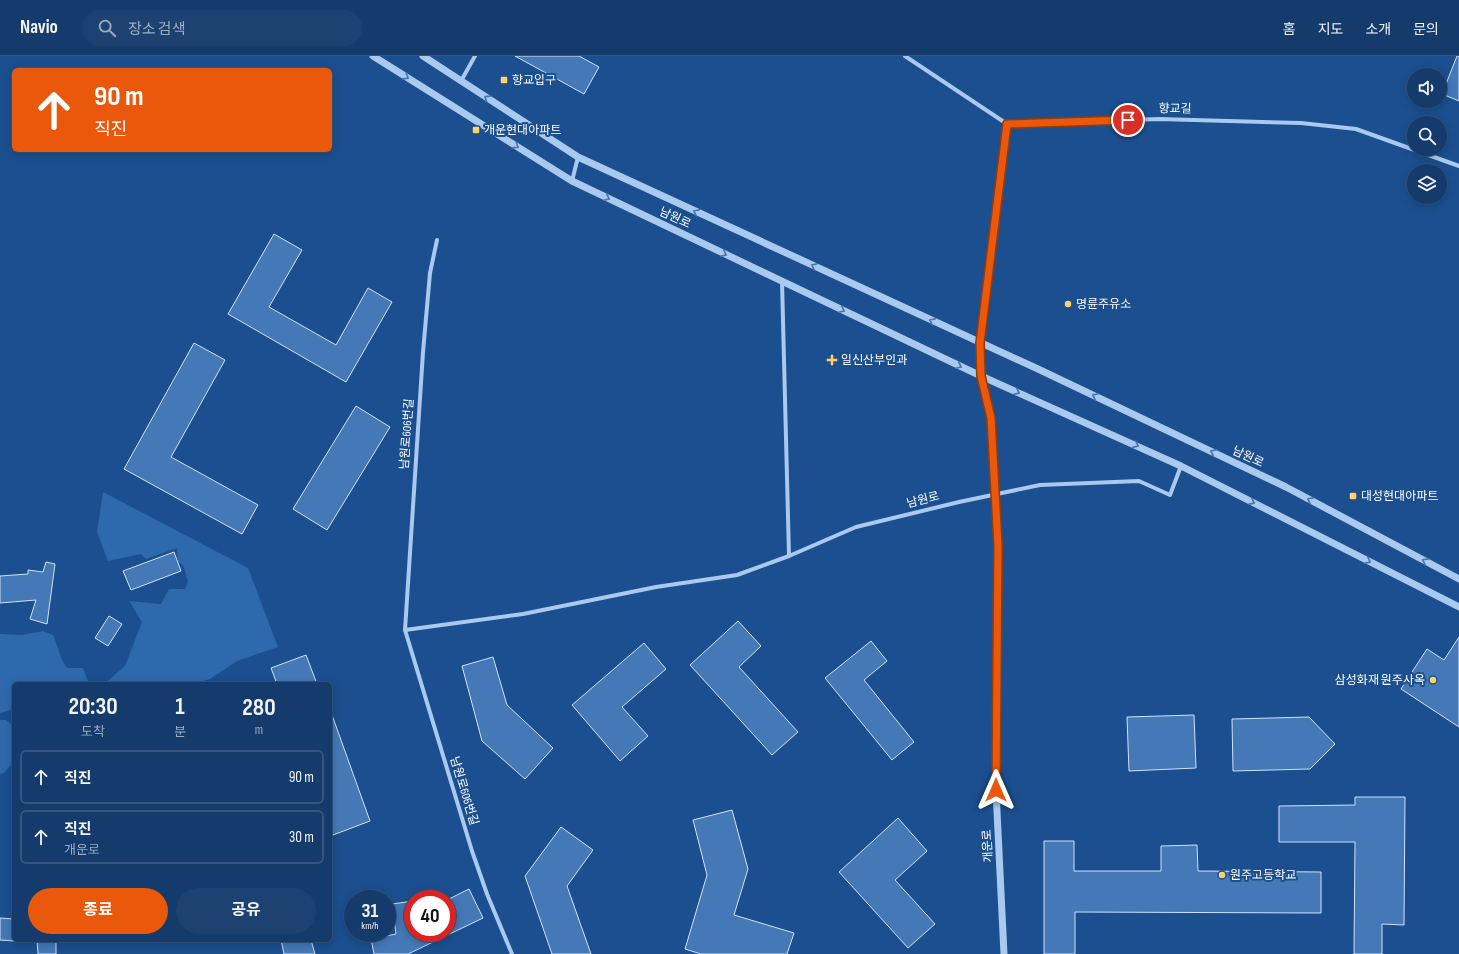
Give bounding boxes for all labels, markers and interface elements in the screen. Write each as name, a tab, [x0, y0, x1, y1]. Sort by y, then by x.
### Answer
search box	[82, 10, 362, 46]
text: Navio	[20, 16, 58, 39]
icon: search	[96, 17, 118, 39]
text: 장소 검색	[128, 20, 185, 39]
text: 홈	[1283, 21, 1296, 38]
text: 지도	[1318, 21, 1343, 38]
text: 소개	[1365, 21, 1391, 38]
text: 문의	[1413, 21, 1439, 38]
map controls	[1407, 68, 1447, 204]
button: sound	[1407, 68, 1447, 108]
one-way arrow	[401, 72, 408, 79]
place label: 향교입구	[512, 73, 556, 88]
marker: 향교입구	[499, 75, 509, 85]
text: 90 m	[94, 80, 144, 113]
icon: ahead	[28, 84, 80, 136]
one-way arrow	[484, 95, 491, 102]
street label: 향교길	[1158, 101, 1192, 117]
pin	[1111, 103, 1145, 137]
icon: arrive	[1117, 109, 1139, 131]
button: search	[1407, 116, 1447, 156]
text: 직진	[94, 119, 127, 140]
place label: 개운현대아파트	[484, 123, 561, 138]
marker: 개운현대아파트	[471, 125, 481, 135]
one-way arrow	[511, 141, 518, 148]
button: layers	[1407, 164, 1447, 204]
one-way arrow	[602, 193, 610, 201]
street label: 남원로	[657, 204, 693, 232]
one-way arrow	[692, 209, 700, 217]
one-way arrow	[720, 249, 728, 257]
one-way arrow	[810, 263, 818, 271]
place label: 명륜주유소	[1076, 297, 1131, 312]
marker: 명륜주유소	[1063, 299, 1073, 309]
one-way arrow	[837, 305, 845, 313]
one-way arrow	[928, 318, 936, 326]
place label: 일신산부인과	[841, 353, 907, 368]
marker: 일신산부인과	[826, 354, 838, 366]
one-way arrow	[955, 361, 962, 369]
one-way arrow	[1013, 387, 1020, 395]
one-way arrow	[1092, 393, 1100, 401]
street label: 남원로606번길	[397, 398, 417, 470]
one-way arrow	[1131, 440, 1139, 448]
street label: 남원로	[1230, 443, 1266, 471]
one-way arrow	[1209, 449, 1217, 457]
street label: 남원로	[905, 489, 941, 511]
place label: 대성현대아파트	[1361, 489, 1438, 504]
marker: 대성현대아파트	[1348, 491, 1358, 501]
one-way arrow	[1248, 497, 1256, 505]
one-way arrow	[1307, 497, 1314, 504]
one-way arrow	[1364, 556, 1371, 564]
one-way arrow	[1421, 558, 1429, 566]
place label: 삼성화재 원주사옥	[1335, 673, 1425, 688]
marker: 삼성화재 원주사옥	[1428, 675, 1438, 685]
text: 20:30	[68, 692, 118, 721]
text: 1	[175, 692, 185, 721]
text: 280	[242, 693, 276, 722]
text: m	[255, 722, 263, 738]
text: 도착	[81, 724, 105, 740]
text: 분	[174, 724, 186, 740]
street label: 남원로606번길	[446, 755, 482, 827]
icon: ahead	[30, 766, 52, 788]
text: 90 m	[289, 768, 314, 787]
text: 직진	[64, 769, 92, 788]
position arrow	[975, 769, 1017, 811]
text: 직진	[64, 820, 92, 839]
icon: ahead	[30, 826, 52, 848]
text: 30 m	[289, 828, 314, 847]
street label: 개운로	[980, 829, 996, 863]
text: 개운로	[64, 842, 100, 858]
place label: 원주고등학교	[1230, 868, 1296, 883]
marker: 원주고등학교	[1217, 870, 1227, 880]
button: 종료	[28, 888, 168, 934]
button: 공유	[176, 888, 316, 934]
speed limit sign: 40	[404, 890, 456, 942]
text: 31	[362, 899, 378, 923]
text: km/h	[361, 920, 379, 932]

